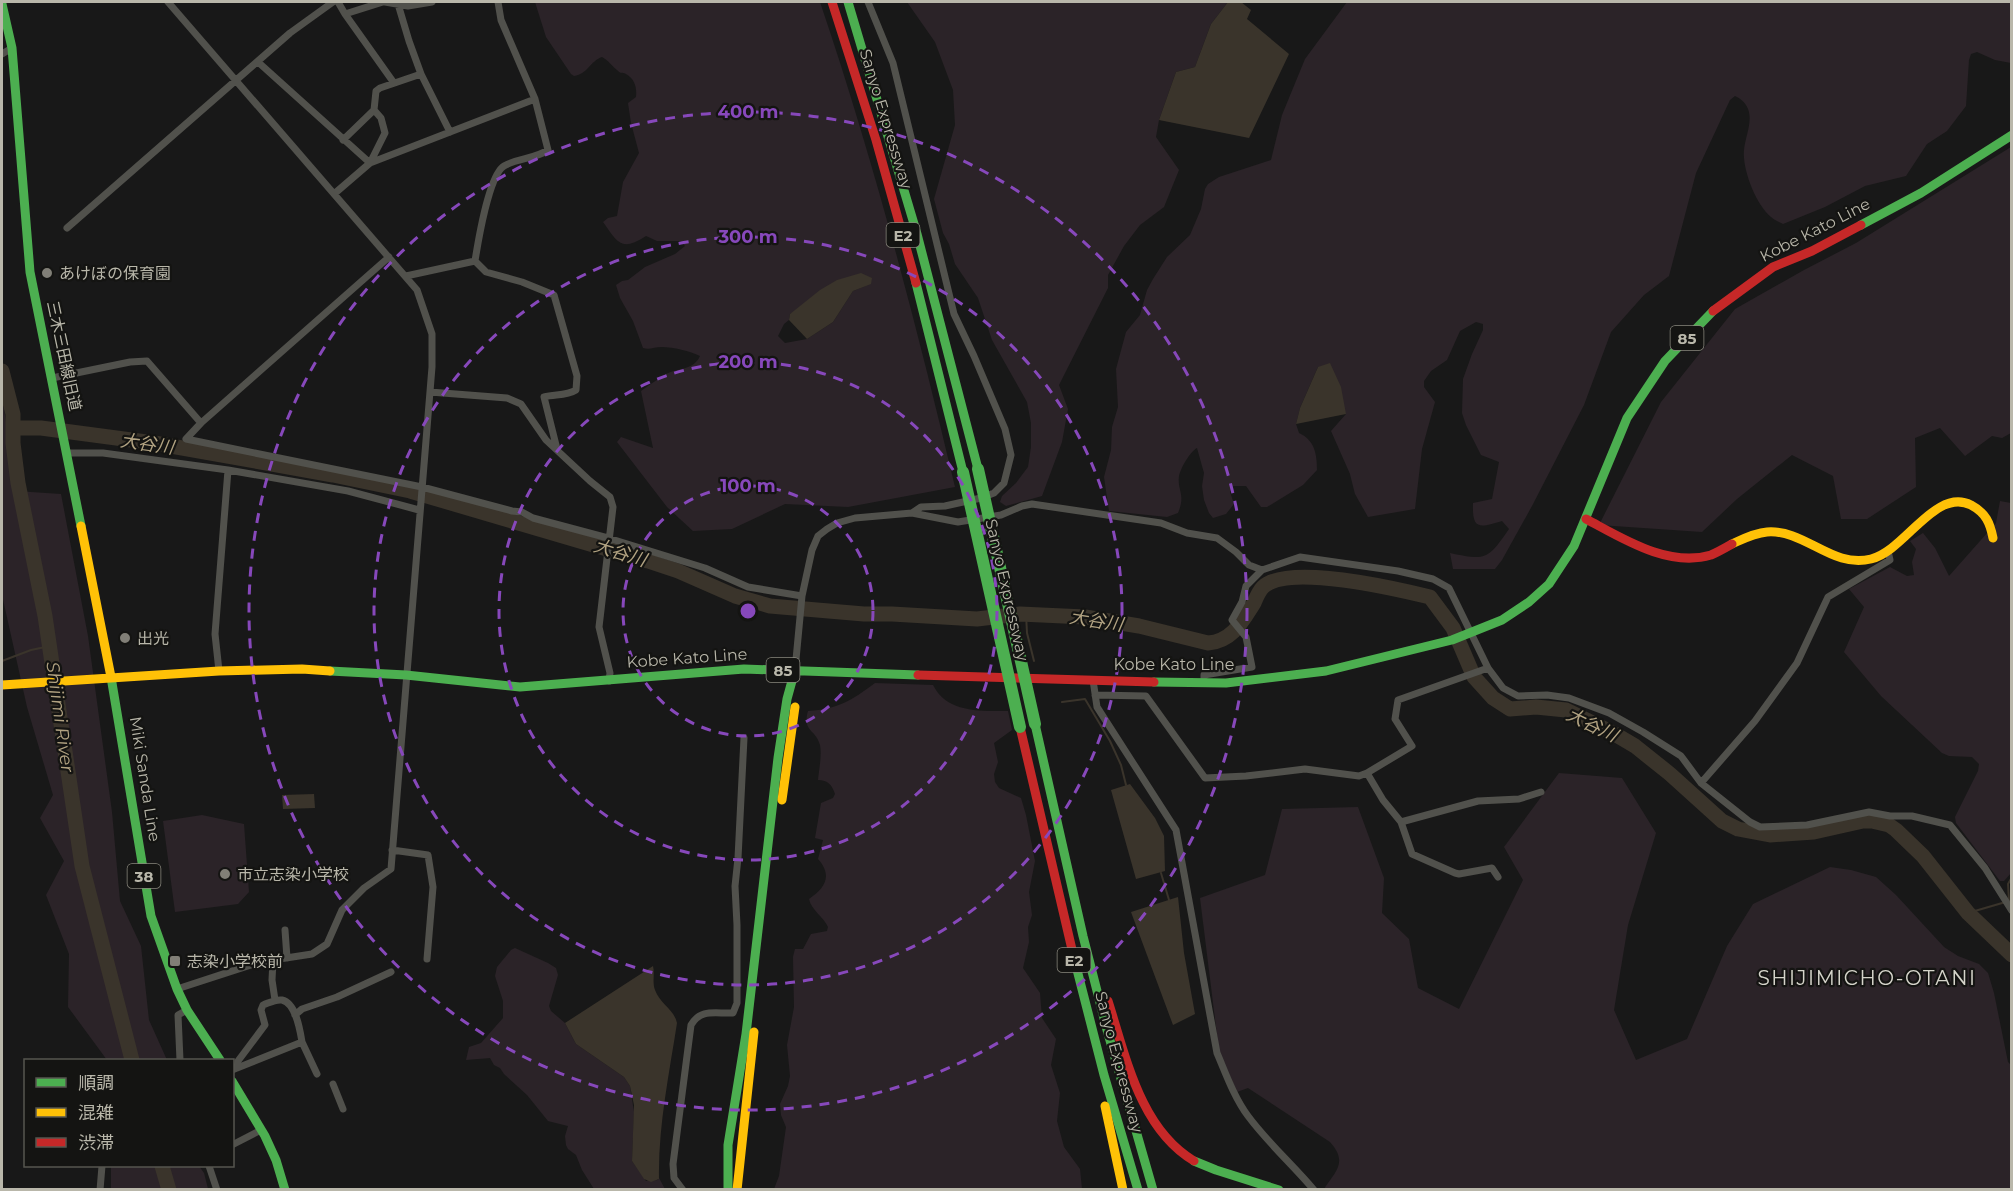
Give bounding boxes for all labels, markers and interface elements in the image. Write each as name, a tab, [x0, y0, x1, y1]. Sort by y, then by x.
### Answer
street label: Sanyo Expressway	[856, 47, 916, 192]
text: 400 m	[718, 101, 778, 123]
street label: Kobe Kato Line	[1757, 194, 1873, 266]
road number: E2	[886, 223, 920, 247]
text: 300 m	[717, 226, 778, 248]
place label: あけぼの保育園	[59, 264, 171, 283]
marker: あけぼの保育園	[40, 266, 54, 280]
street label: 三木三田線旧道	[43, 299, 85, 413]
road number: 85	[1670, 326, 1704, 350]
text: 200 m	[718, 351, 778, 373]
water label: 大谷川	[119, 429, 177, 459]
text: 100 m	[720, 475, 776, 497]
street label: Sanyo Expressway	[981, 517, 1033, 663]
water label: 大谷川	[591, 535, 651, 572]
centre of rings	[738, 601, 758, 621]
water label: 大谷川	[1068, 606, 1126, 636]
place label: 出光	[137, 629, 169, 648]
marker: 出光	[118, 631, 132, 645]
street label: Kobe Kato Line	[626, 644, 748, 672]
street label: Kobe Kato Line	[1114, 655, 1234, 674]
road number: 85	[766, 658, 800, 682]
water label: Shijimi River	[41, 660, 79, 775]
water label: 大谷川	[1563, 703, 1623, 748]
street label: Miki Sanda Line	[126, 715, 164, 843]
road number: 38	[128, 864, 160, 888]
place label: 市立志染小学校	[237, 865, 349, 884]
marker: 市立志染小学校	[218, 867, 232, 881]
road number: E2	[1058, 948, 1090, 972]
place label: 志染小学校前	[187, 952, 283, 971]
marker: 志染小学校前	[168, 954, 182, 968]
district label: SHIJIMICHO-OTANI	[1758, 966, 1976, 990]
street label: Sanyo Expressway	[1091, 989, 1147, 1135]
legend	[24, 1059, 234, 1167]
text: 順調	[78, 1072, 114, 1094]
text: 混雑	[78, 1102, 114, 1124]
text: 渋滞	[78, 1132, 114, 1154]

